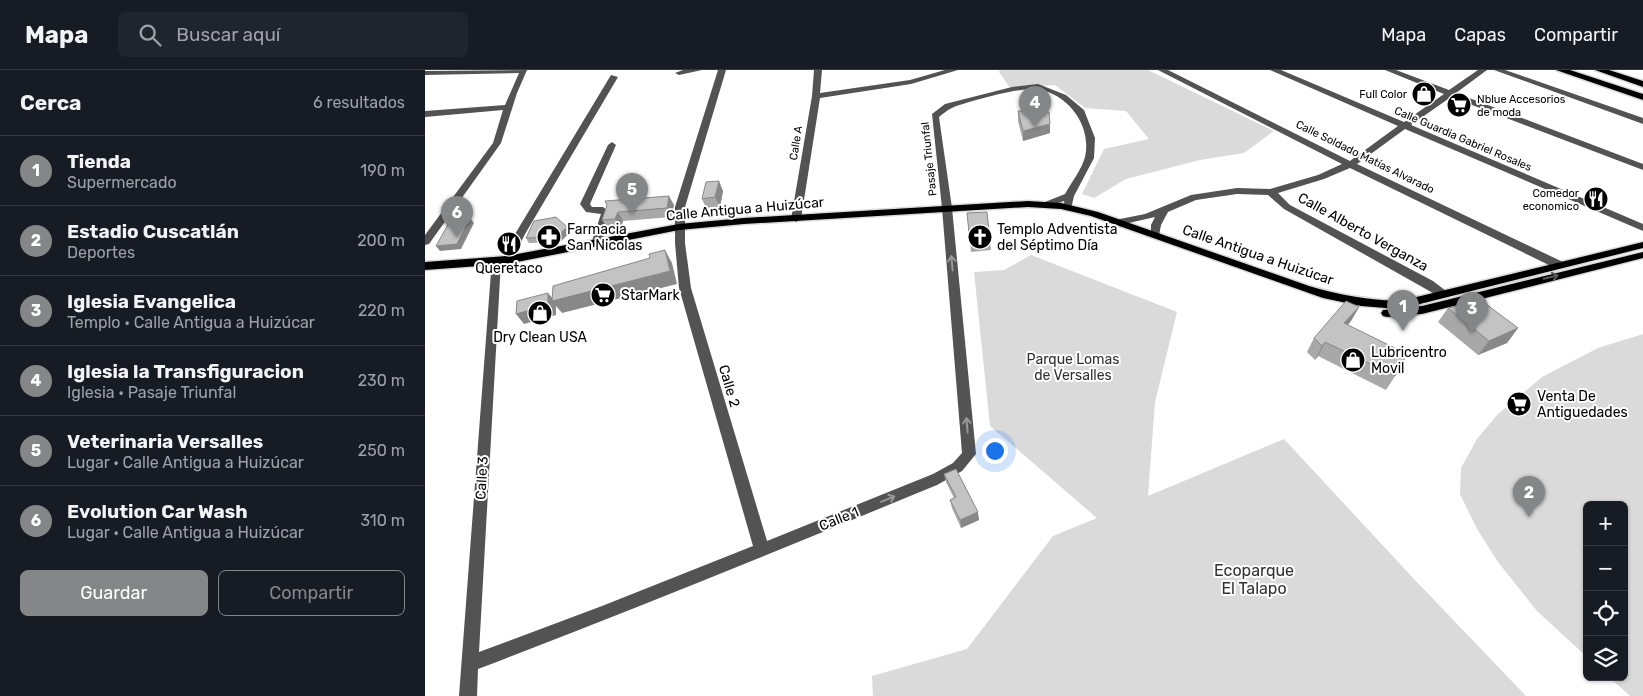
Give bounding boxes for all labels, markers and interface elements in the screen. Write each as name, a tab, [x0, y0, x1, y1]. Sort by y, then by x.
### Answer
search box	[118, 12, 468, 57]
text: Mapa	[25, 21, 88, 49]
icon: search	[136, 21, 164, 49]
text: Buscar aquí	[176, 23, 280, 46]
text: Mapa	[1381, 24, 1426, 46]
text: Capas	[1454, 24, 1506, 46]
text: Compartir	[1534, 24, 1618, 46]
shop icon: Full Color	[1411, 81, 1437, 107]
pin: 4	[1019, 86, 1051, 127]
place label: Full Color	[1359, 88, 1408, 101]
text: Cerca	[20, 90, 81, 115]
supermarket icon: Nblue Accesorios de moda	[1446, 92, 1472, 118]
text: 6 resultados	[313, 93, 405, 112]
place label: Nblue Accesorios de moda	[1477, 93, 1566, 119]
street label: Calle Guardia Gabriel Rosales	[1392, 104, 1534, 174]
street label: Calle Soldado Matías Alvarado	[1294, 118, 1436, 196]
street label: Pasaje Triunfal	[919, 121, 939, 197]
street label: Calle A	[787, 124, 805, 161]
text: Tienda	[67, 150, 131, 173]
text: 1	[32, 161, 40, 180]
text: 190 m	[360, 161, 405, 180]
text: Supermercado	[67, 173, 177, 192]
pin: 5	[616, 173, 648, 214]
restaurant icon: Comedor economico	[1583, 186, 1609, 212]
place label: Comedor economico	[1523, 187, 1580, 213]
street label: Calle Alberto Verganza	[1295, 189, 1431, 275]
street label: Calle Antigua a Huizúcar	[665, 194, 825, 224]
pin: 6	[441, 196, 473, 237]
text: Estadio Cuscatlán	[67, 220, 239, 243]
place label: Farmacia San Nicolas	[567, 221, 643, 254]
place label: Templo Adventista del Séptimo Día	[997, 221, 1117, 254]
street label: Calle Antigua a Huizúcar	[1180, 221, 1336, 289]
pharmacy icon: Farmacia San Nicolas	[536, 224, 562, 250]
church icon: Templo Adventista del Séptimo Día	[967, 224, 993, 250]
text: 2	[31, 231, 41, 250]
text: 200 m	[357, 231, 405, 250]
restaurant icon: Queretaco	[496, 231, 522, 257]
text: Deportes	[67, 243, 135, 262]
one-way arrow	[947, 255, 956, 271]
place label: Queretaco	[475, 260, 543, 277]
one-way arrow	[1543, 272, 1559, 281]
supermarket icon: StarMark	[590, 282, 616, 308]
place label: StarMark	[621, 287, 680, 304]
text: Iglesia Evangelica	[67, 290, 236, 313]
pin: 1	[1387, 290, 1419, 331]
pin: 3	[1456, 292, 1488, 333]
shop icon: Dry Clean USA	[527, 300, 553, 326]
text: 3	[31, 301, 41, 320]
text: 220 m	[358, 301, 405, 320]
text: Templo · Calle Antigua a Huizúcar	[67, 313, 315, 332]
place label: Dry Clean USA	[493, 329, 587, 346]
place label: Lubricentro Movil	[1371, 344, 1447, 377]
shop icon: Lubricentro Movil	[1340, 347, 1366, 373]
park label: Parque Lomas de Versalles	[1027, 351, 1119, 384]
text: Iglesia la Transfiguracion	[67, 360, 304, 383]
street label: Calle 2	[715, 363, 743, 409]
text: 4	[31, 371, 41, 390]
text: 230 m	[358, 371, 405, 390]
text: Iglesia · Pasaje Triunfal	[67, 383, 236, 402]
place label: Venta De Antiguedades	[1537, 388, 1628, 421]
supermarket icon: Venta De Antiguedades	[1506, 391, 1532, 417]
one-way arrow	[962, 417, 971, 433]
text: Veterinaria Versalles	[67, 430, 263, 453]
your location	[982, 438, 1008, 464]
text: 5	[31, 441, 41, 460]
text: 250 m	[358, 441, 405, 460]
text: Lugar · Calle Antigua a Huizúcar	[67, 453, 304, 472]
street label: Calle 3	[472, 456, 492, 500]
pin: 2	[1513, 476, 1545, 517]
one-way arrow	[880, 494, 895, 503]
text: Evolution Car Wash	[67, 500, 248, 523]
map controls	[1583, 501, 1628, 681]
button: +	[1583, 501, 1628, 546]
street label: Calle 1	[817, 503, 861, 535]
text: 6	[31, 511, 41, 530]
text: 310 m	[361, 511, 405, 530]
text: Lugar · Calle Antigua a Huizúcar	[67, 523, 304, 542]
button: −	[1583, 546, 1628, 591]
park label: Ecoparque El Talapo	[1214, 561, 1294, 598]
button: Guardar	[20, 570, 208, 616]
button: Compartir	[218, 570, 405, 616]
button: locate	[1583, 591, 1628, 636]
button: layers	[1583, 636, 1628, 681]

